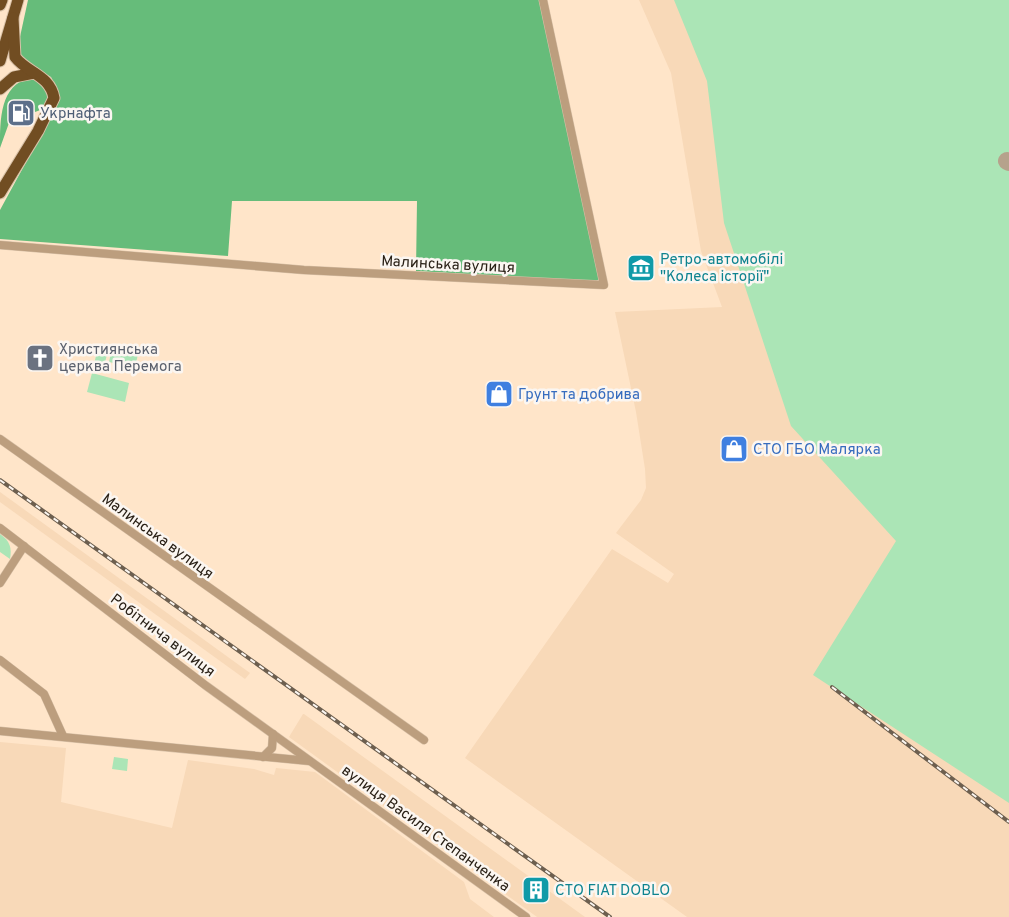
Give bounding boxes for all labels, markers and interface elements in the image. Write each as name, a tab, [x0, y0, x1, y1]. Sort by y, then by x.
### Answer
fuel station icon: Укрнафта	[6, 98, 36, 128]
place label: Укрнафта	[40, 105, 111, 124]
place label: Ретро-автомобілі "Колеса історії"	[660, 251, 783, 287]
street label: Малинська вулиця	[381, 253, 515, 278]
museum icon: Ретро-автомобілі "Колеса історії"	[626, 253, 656, 283]
place label: Християнська церква Перемога	[59, 341, 182, 377]
church icon: Християнська церква Перемога	[25, 343, 55, 373]
shop icon: Грунт та добрива	[484, 379, 514, 409]
place label: Грунт та добрива	[518, 386, 640, 405]
shop icon: СТО ГБО Малярка	[719, 434, 749, 464]
place label: СТО ГБО Малярка	[753, 441, 881, 460]
street label: Малинська вулиця	[97, 490, 217, 584]
street label: Робітнича вулиця	[106, 590, 218, 682]
street label: вулиця Василя Степанченка	[337, 762, 513, 897]
building icon: СТО FIAT DOBLO	[521, 875, 551, 905]
place label: СТО FIAT DOBLO	[555, 882, 670, 901]

